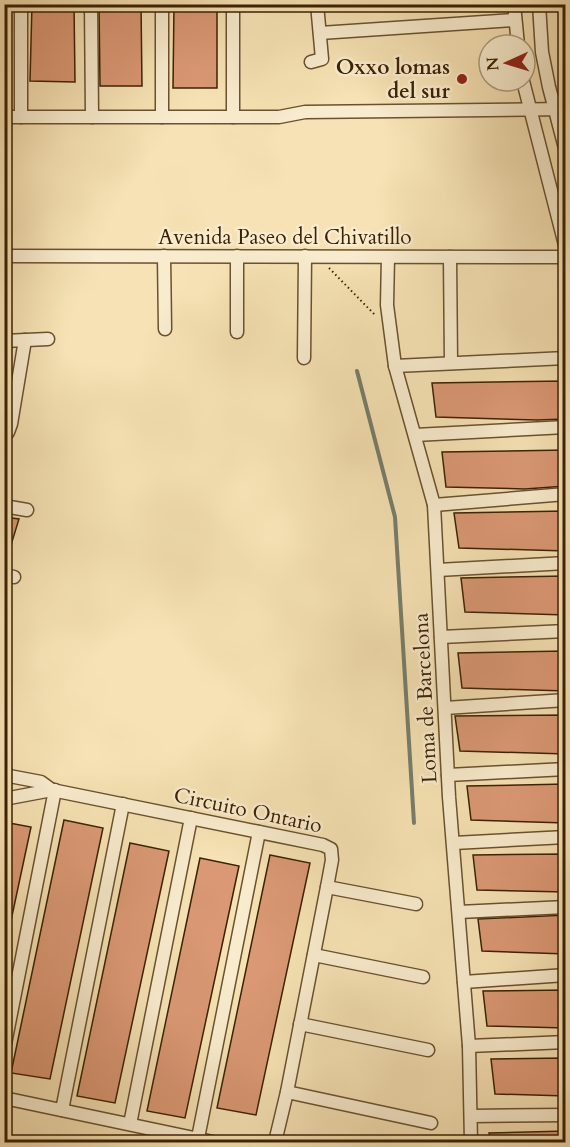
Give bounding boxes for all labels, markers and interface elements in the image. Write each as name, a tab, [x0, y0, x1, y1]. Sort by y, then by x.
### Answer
north arrow	[477, 33, 537, 93]
place label: Oxxo lomas del sur	[336, 53, 451, 106]
text: N	[482, 56, 504, 72]
marker: Oxxo lomas del sur	[455, 72, 469, 86]
street label: Avenida Paseo del Chivatillo	[158, 223, 412, 252]
street label: Loma de Barcelona	[407, 612, 444, 784]
street label: Circuito Ontario	[171, 781, 325, 840]

